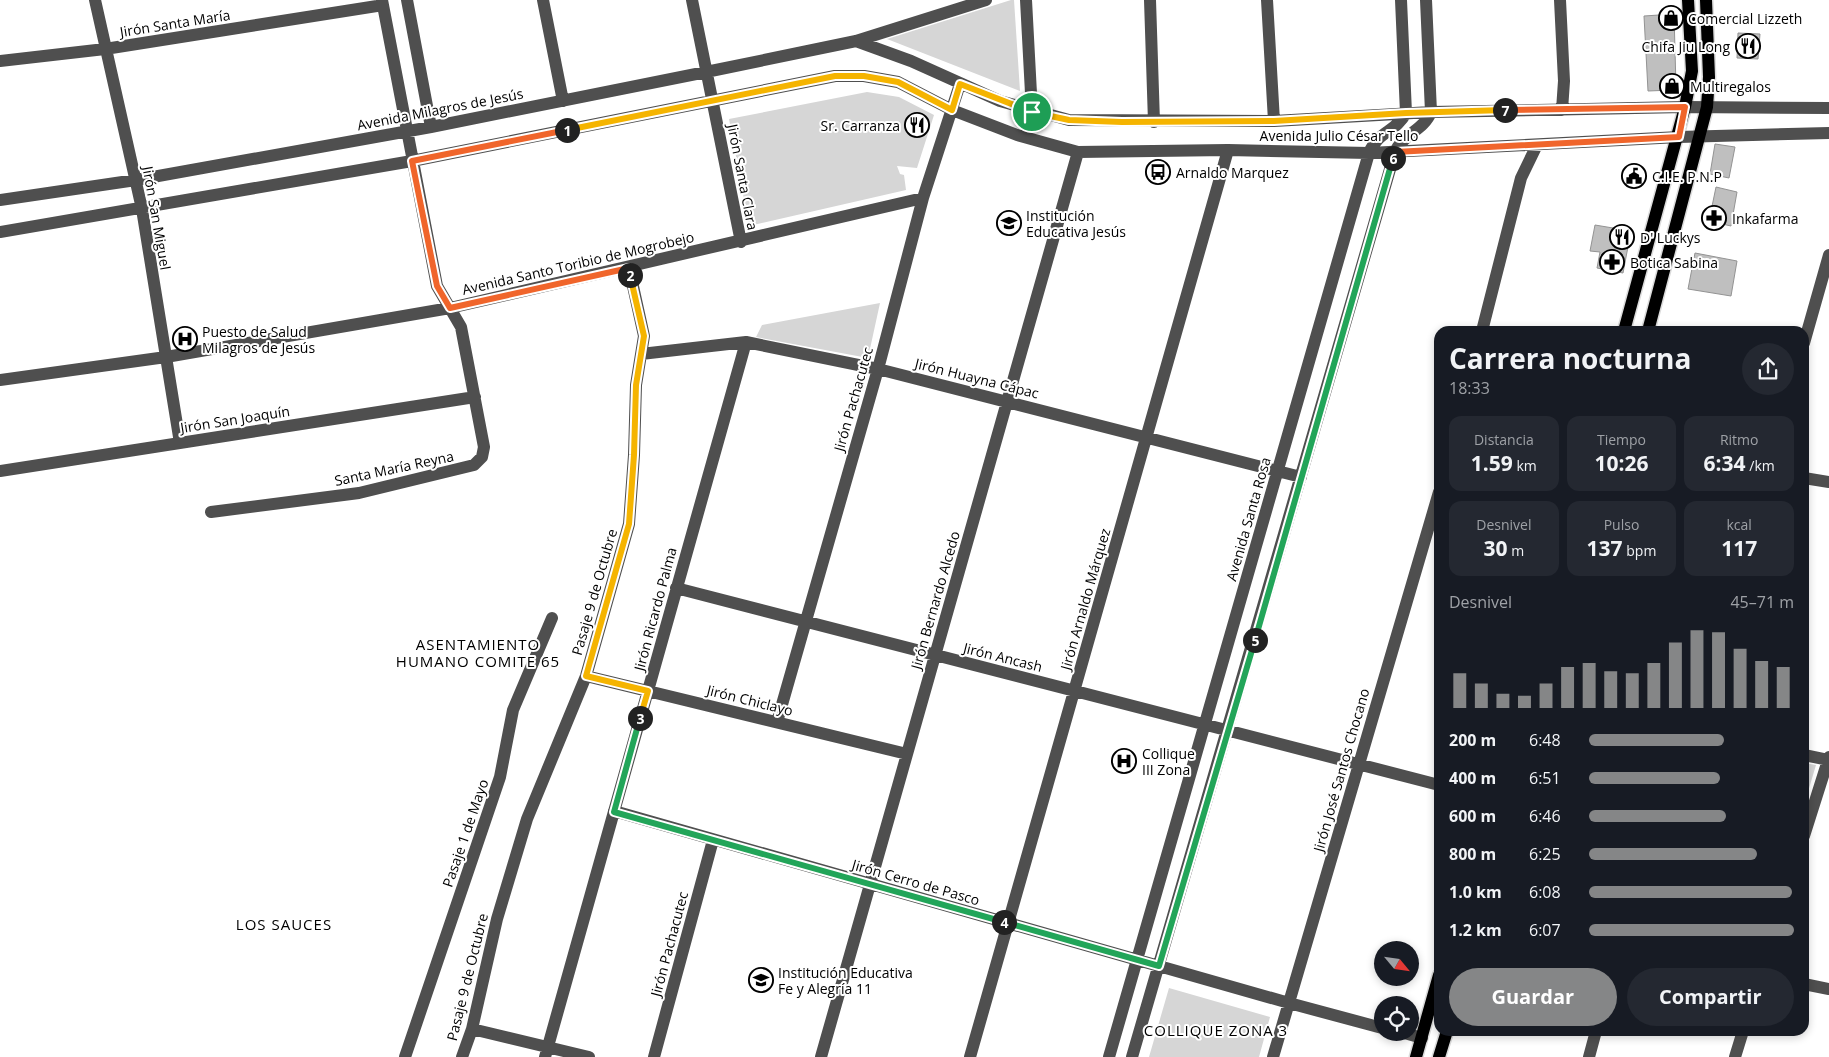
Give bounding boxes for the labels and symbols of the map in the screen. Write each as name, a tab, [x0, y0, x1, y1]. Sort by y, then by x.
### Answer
street label: Jirón Santa María	[116, 5, 232, 41]
shop icon: Comercial Lizzeth	[1658, 5, 1684, 31]
place label: Comercial Lizzeth	[1688, 9, 1802, 28]
restaurant icon: Chifa Jiu Long	[1735, 33, 1761, 59]
place label: Chifa Jiu Long	[1642, 37, 1730, 56]
shop icon: Multiregalos	[1659, 73, 1685, 99]
place label: Multiregalos	[1690, 77, 1771, 96]
street label: Avenida Milagros de Jesús	[355, 83, 525, 134]
pin	[1011, 91, 1053, 133]
pin: 7	[1492, 98, 1518, 122]
restaurant icon: Sr. Carranza	[904, 112, 930, 138]
place label: Sr. Carranza	[821, 116, 900, 135]
pin: 1	[554, 118, 580, 142]
street label: Jirón Santa Clara	[723, 120, 763, 232]
street label: Avenida Julio César Tello	[1260, 126, 1418, 145]
pin: 6	[1380, 146, 1406, 170]
bus stop icon: Arnaldo Marquez	[1145, 159, 1171, 185]
street label: Jirón San Miguel	[138, 163, 175, 271]
place label: Arnaldo Marquez	[1176, 163, 1289, 182]
public building icon: C.I.E. P.N.P	[1621, 163, 1647, 189]
place label: C.I.E. P.N.P	[1652, 167, 1722, 186]
pharmacy icon: Inkafarma	[1701, 205, 1727, 231]
place label: Institución Educativa Jesús	[1026, 206, 1126, 241]
place label: Inkafarma	[1732, 209, 1799, 228]
school or university icon: Institución Educativa Jesús	[996, 210, 1022, 236]
restaurant icon: D' Luckys	[1609, 224, 1635, 250]
street label: Avenida Santo Toribio de Mogrobejo	[460, 227, 696, 299]
place label: D' Luckys	[1640, 228, 1701, 247]
pharmacy icon: Botica Sabina	[1599, 249, 1625, 275]
place label: Botica Sabina	[1630, 253, 1718, 272]
pin: 2	[618, 262, 642, 288]
place label: Puesto de Salud Milagros de Jesús	[202, 322, 315, 357]
hospital icon: Puesto de Salud Milagros de Jesús	[172, 326, 198, 352]
street label: Jirón Pachacutec	[828, 344, 877, 455]
street label: Jirón Huayna Cápac	[911, 353, 1041, 403]
street label: Jirón San Joaquín	[177, 401, 291, 437]
street label: Santa María Reyna	[333, 446, 455, 490]
street label: Avenida Santa Rosa	[1221, 455, 1275, 583]
street label: Pasaje 9 de Octubre	[567, 526, 621, 657]
street label: Jirón Arnaldo Márquez	[1055, 526, 1114, 674]
street label: Jirón Bernardo Alcedo	[906, 529, 964, 673]
street label: Jirón Ricardo Palma	[629, 545, 681, 675]
pin: 5	[1242, 628, 1268, 652]
district label: ASENTAMIENTO HUMANO COMITE 65	[396, 634, 560, 671]
street label: Jirón Ancash	[960, 638, 1045, 676]
street label: Jirón Chiclayo	[703, 680, 795, 720]
street label: Jirón José Santos Chocano	[1308, 686, 1373, 856]
pin: 3	[628, 706, 652, 730]
place label: Collique III Zona	[1142, 744, 1195, 779]
hospital icon: Collique III Zona	[1111, 748, 1137, 774]
street label: Pasaje 1 de Mayo	[438, 776, 492, 890]
street label: Jirón Cerro de Pasco	[848, 854, 982, 909]
street label: Jirón Pachacutec	[645, 889, 692, 1000]
pin: 4	[992, 910, 1016, 934]
street label: Pasaje 9 de Octubre	[442, 911, 492, 1043]
district label: LOS SAUCES	[236, 914, 332, 934]
north arrow	[1374, 941, 1419, 986]
place label: Institución Educativa Fe y Alegría 11	[778, 963, 913, 998]
school or university icon: Institución Educativa Fe y Alegría 11	[748, 967, 774, 993]
district label: COLLIQUE ZONA 3	[1144, 1020, 1288, 1040]

